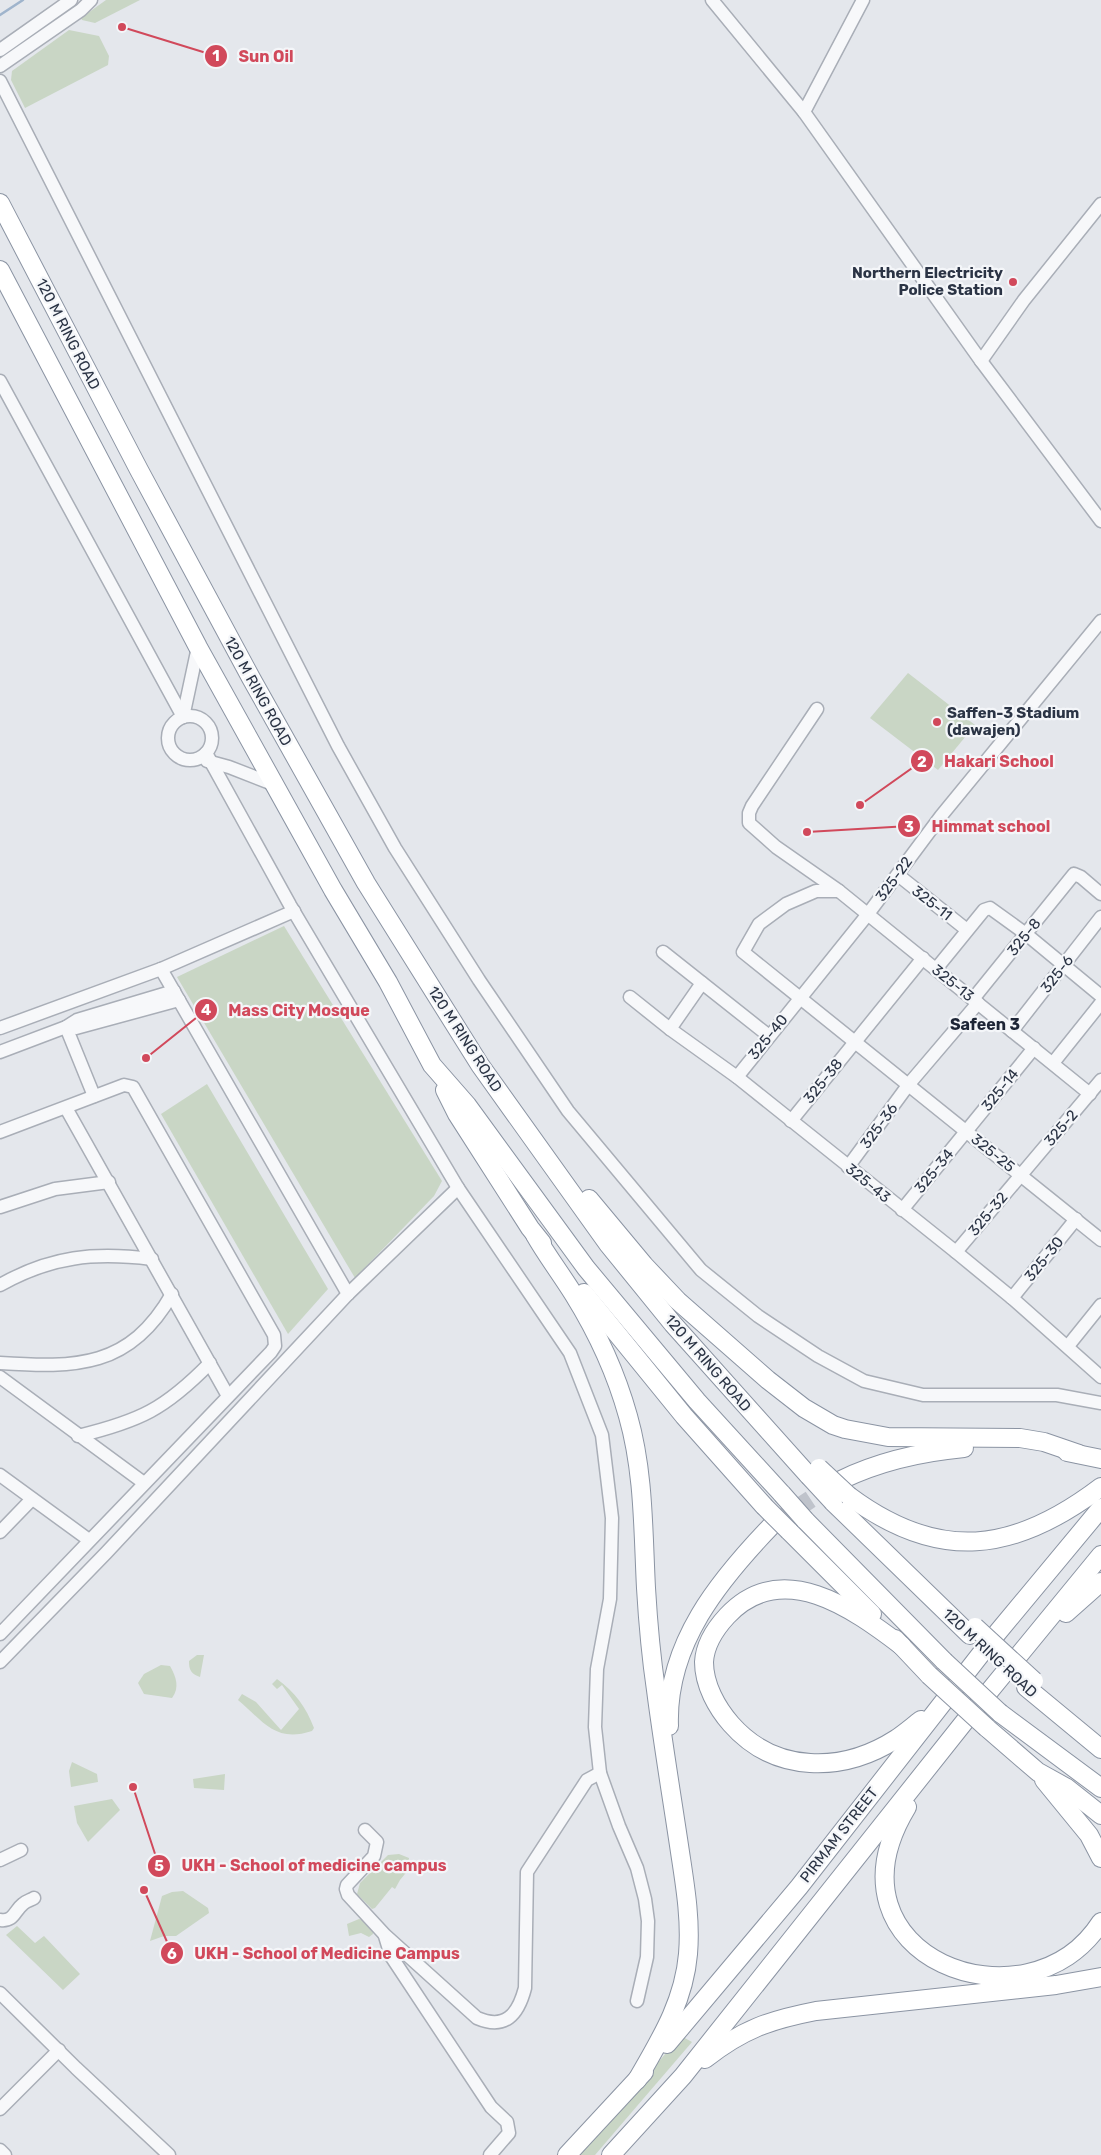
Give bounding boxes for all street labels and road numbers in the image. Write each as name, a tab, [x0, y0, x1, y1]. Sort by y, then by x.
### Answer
street label: 120 M RING ROAD	[32, 275, 104, 393]
street label: 120 M RING ROAD	[220, 633, 296, 749]
street label: 325-22	[872, 853, 916, 905]
street label: 325-11	[908, 882, 956, 924]
street label: 325-8	[1003, 914, 1045, 960]
street label: 325-6	[1037, 951, 1077, 997]
street label: 325-13	[928, 961, 978, 1005]
street label: 120 M RING ROAD	[424, 983, 506, 1095]
street label: 325-40	[744, 1011, 792, 1063]
street label: 325-38	[800, 1055, 846, 1107]
street label: 325-14	[978, 1065, 1022, 1115]
street label: 325-36	[857, 1100, 901, 1152]
street label: 325-2	[1040, 1106, 1082, 1150]
street label: 325-25	[967, 1130, 1019, 1176]
street label: 325-34	[911, 1145, 957, 1197]
street label: 325-43	[842, 1160, 894, 1206]
street label: 325-32	[965, 1188, 1012, 1240]
street label: 325-30	[1021, 1233, 1067, 1285]
street label: 120 M RING ROAD	[661, 1311, 755, 1415]
street label: 120 M RING ROAD	[939, 1605, 1041, 1701]
street label: PIRMAM STREET	[796, 1784, 882, 1886]

